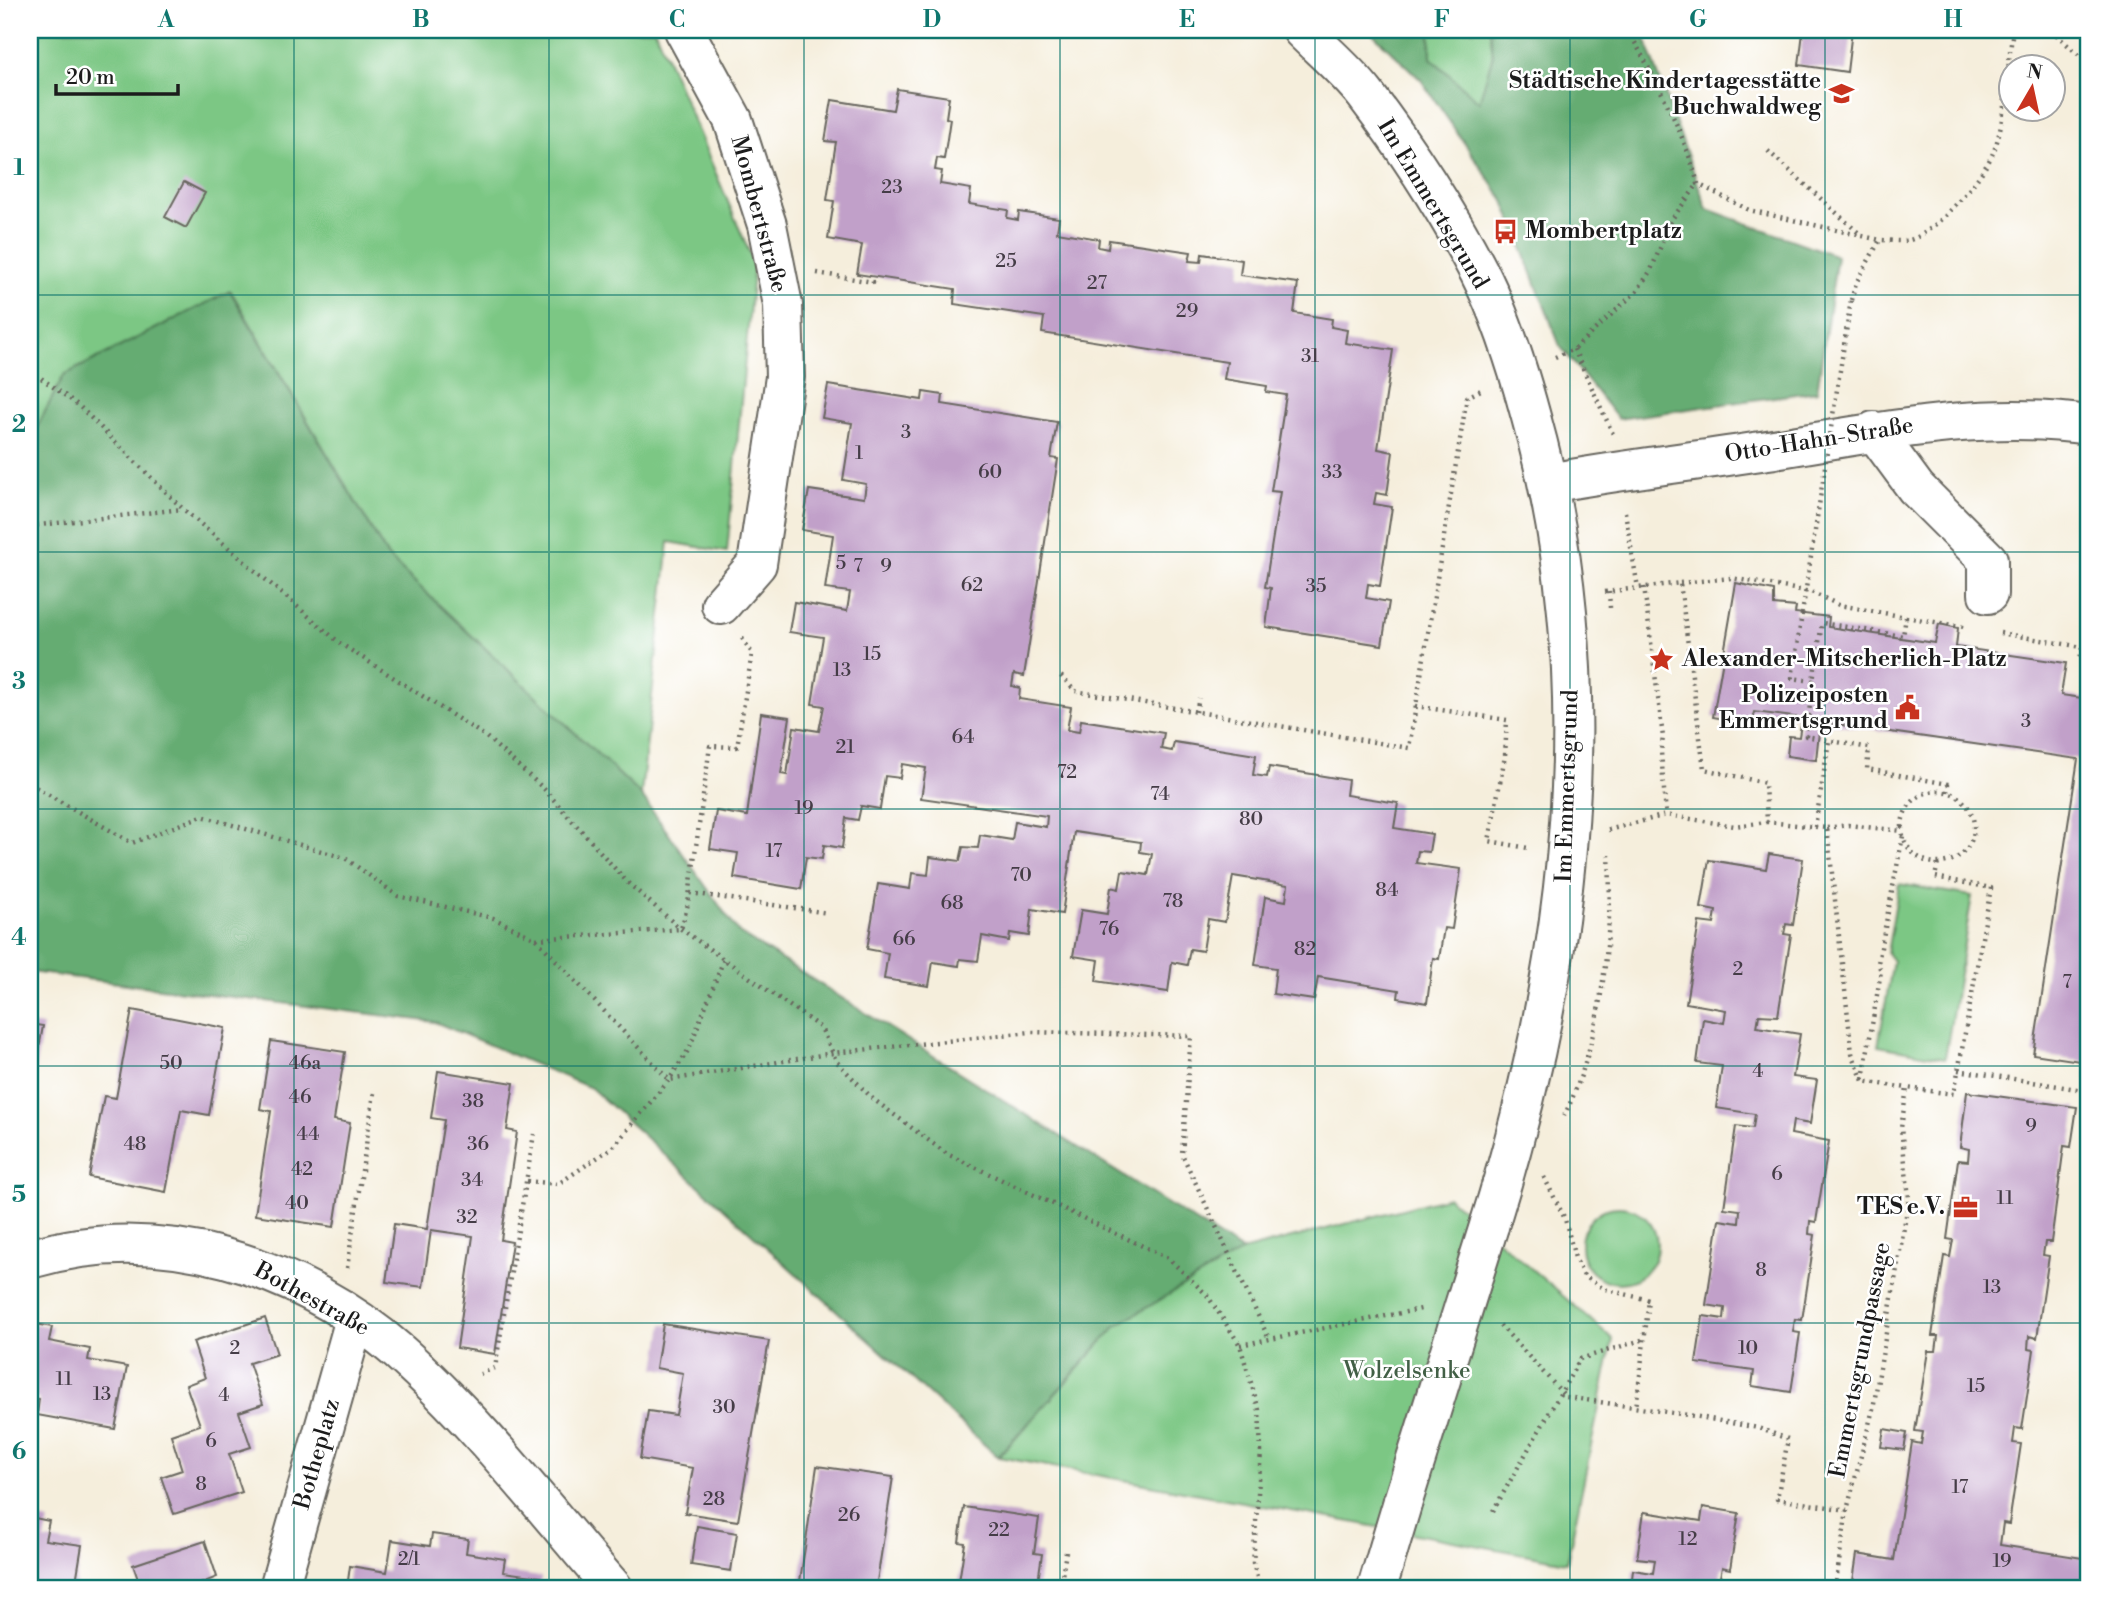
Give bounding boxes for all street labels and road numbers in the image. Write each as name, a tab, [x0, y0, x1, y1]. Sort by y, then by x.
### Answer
street label: Im Emmertsgrund	[1371, 114, 1495, 294]
street label: Mombertstraße	[725, 132, 793, 296]
street label: Otto-Hahn-Straße	[1723, 411, 1915, 469]
street label: Im Emmertsgrund	[1550, 689, 1584, 883]
street label: Emmertsgrundpassage	[1823, 1240, 1897, 1480]
street label: Bothestraße	[249, 1255, 374, 1342]
street label: Botheplatz	[288, 1396, 346, 1513]

